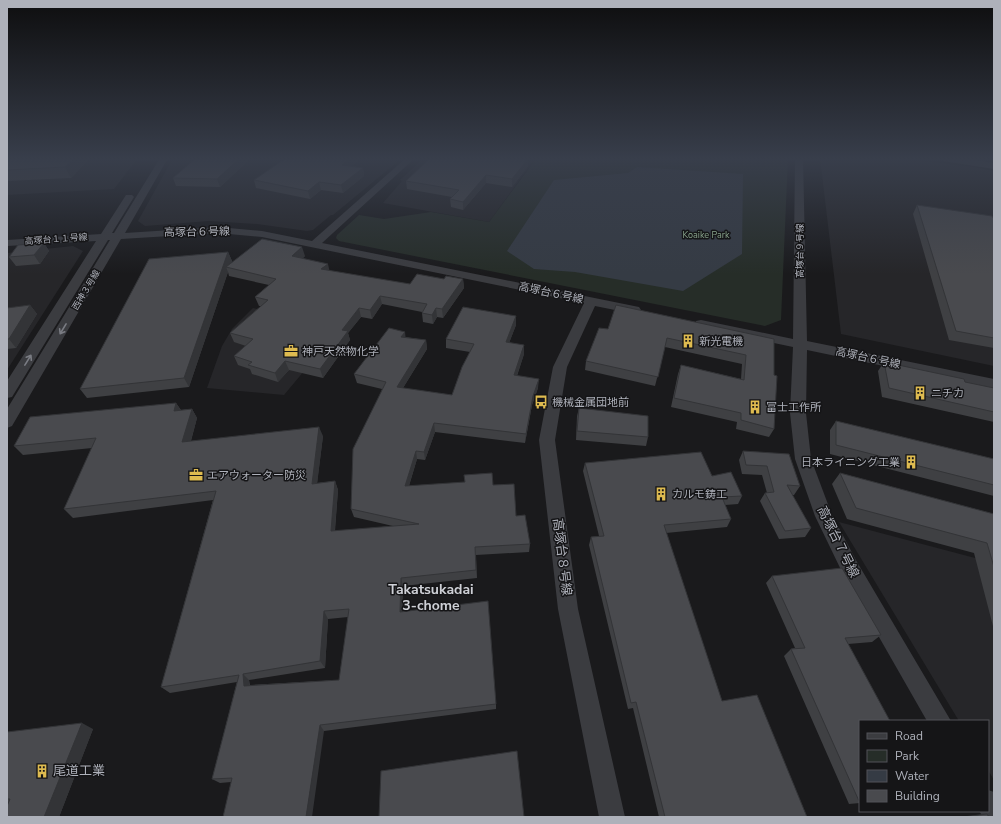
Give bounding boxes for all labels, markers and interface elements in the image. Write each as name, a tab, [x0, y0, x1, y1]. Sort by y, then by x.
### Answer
street label: 高塚台９号線	[794, 223, 806, 278]
street label: 高塚台６号線	[164, 224, 230, 240]
park label: Koaike Park	[683, 229, 730, 241]
street label: 高塚台１１号線	[24, 231, 89, 247]
street label: 西神３号線	[69, 267, 103, 312]
street label: 高塚台６号線	[517, 279, 585, 307]
one-way arrow	[58, 323, 66, 335]
building icon: 新光電機	[680, 333, 696, 349]
place label: 新光電機	[699, 334, 743, 349]
office icon: 神戸天然物化学	[283, 343, 299, 359]
place label: 神戸天然物化学	[302, 344, 379, 359]
street label: 高塚台６号線	[834, 344, 902, 372]
one-way arrow	[24, 354, 32, 366]
building icon: ニチカ	[912, 385, 928, 401]
place label: ニチカ	[931, 386, 964, 401]
bus stop icon: 機械金属団地前	[533, 394, 549, 410]
place label: 機械金属団地前	[552, 395, 629, 410]
building icon: 富士工作所	[747, 399, 763, 415]
place label: 富士工作所	[766, 400, 822, 415]
building icon: 日本ライニング工業	[903, 454, 919, 470]
place label: 日本ライニング工業	[801, 455, 900, 470]
office icon: エアウォーター防災	[188, 467, 204, 483]
place label: エアウォーター防災	[207, 468, 306, 483]
building icon: カルモ鋳工	[653, 486, 669, 502]
place label: カルモ鋳工	[672, 487, 727, 502]
street label: 高塚台７号線	[813, 503, 863, 581]
street label: 高塚台８号線	[548, 517, 576, 597]
district label: Takatsukadai 3-chome	[388, 580, 474, 615]
legend	[859, 720, 989, 812]
text: Road	[895, 728, 923, 744]
text: Park	[895, 748, 920, 764]
place label: 尾道工業	[53, 762, 105, 780]
building icon: 尾道工業	[34, 763, 50, 779]
text: Water	[895, 768, 929, 784]
text: Building	[895, 788, 940, 804]

